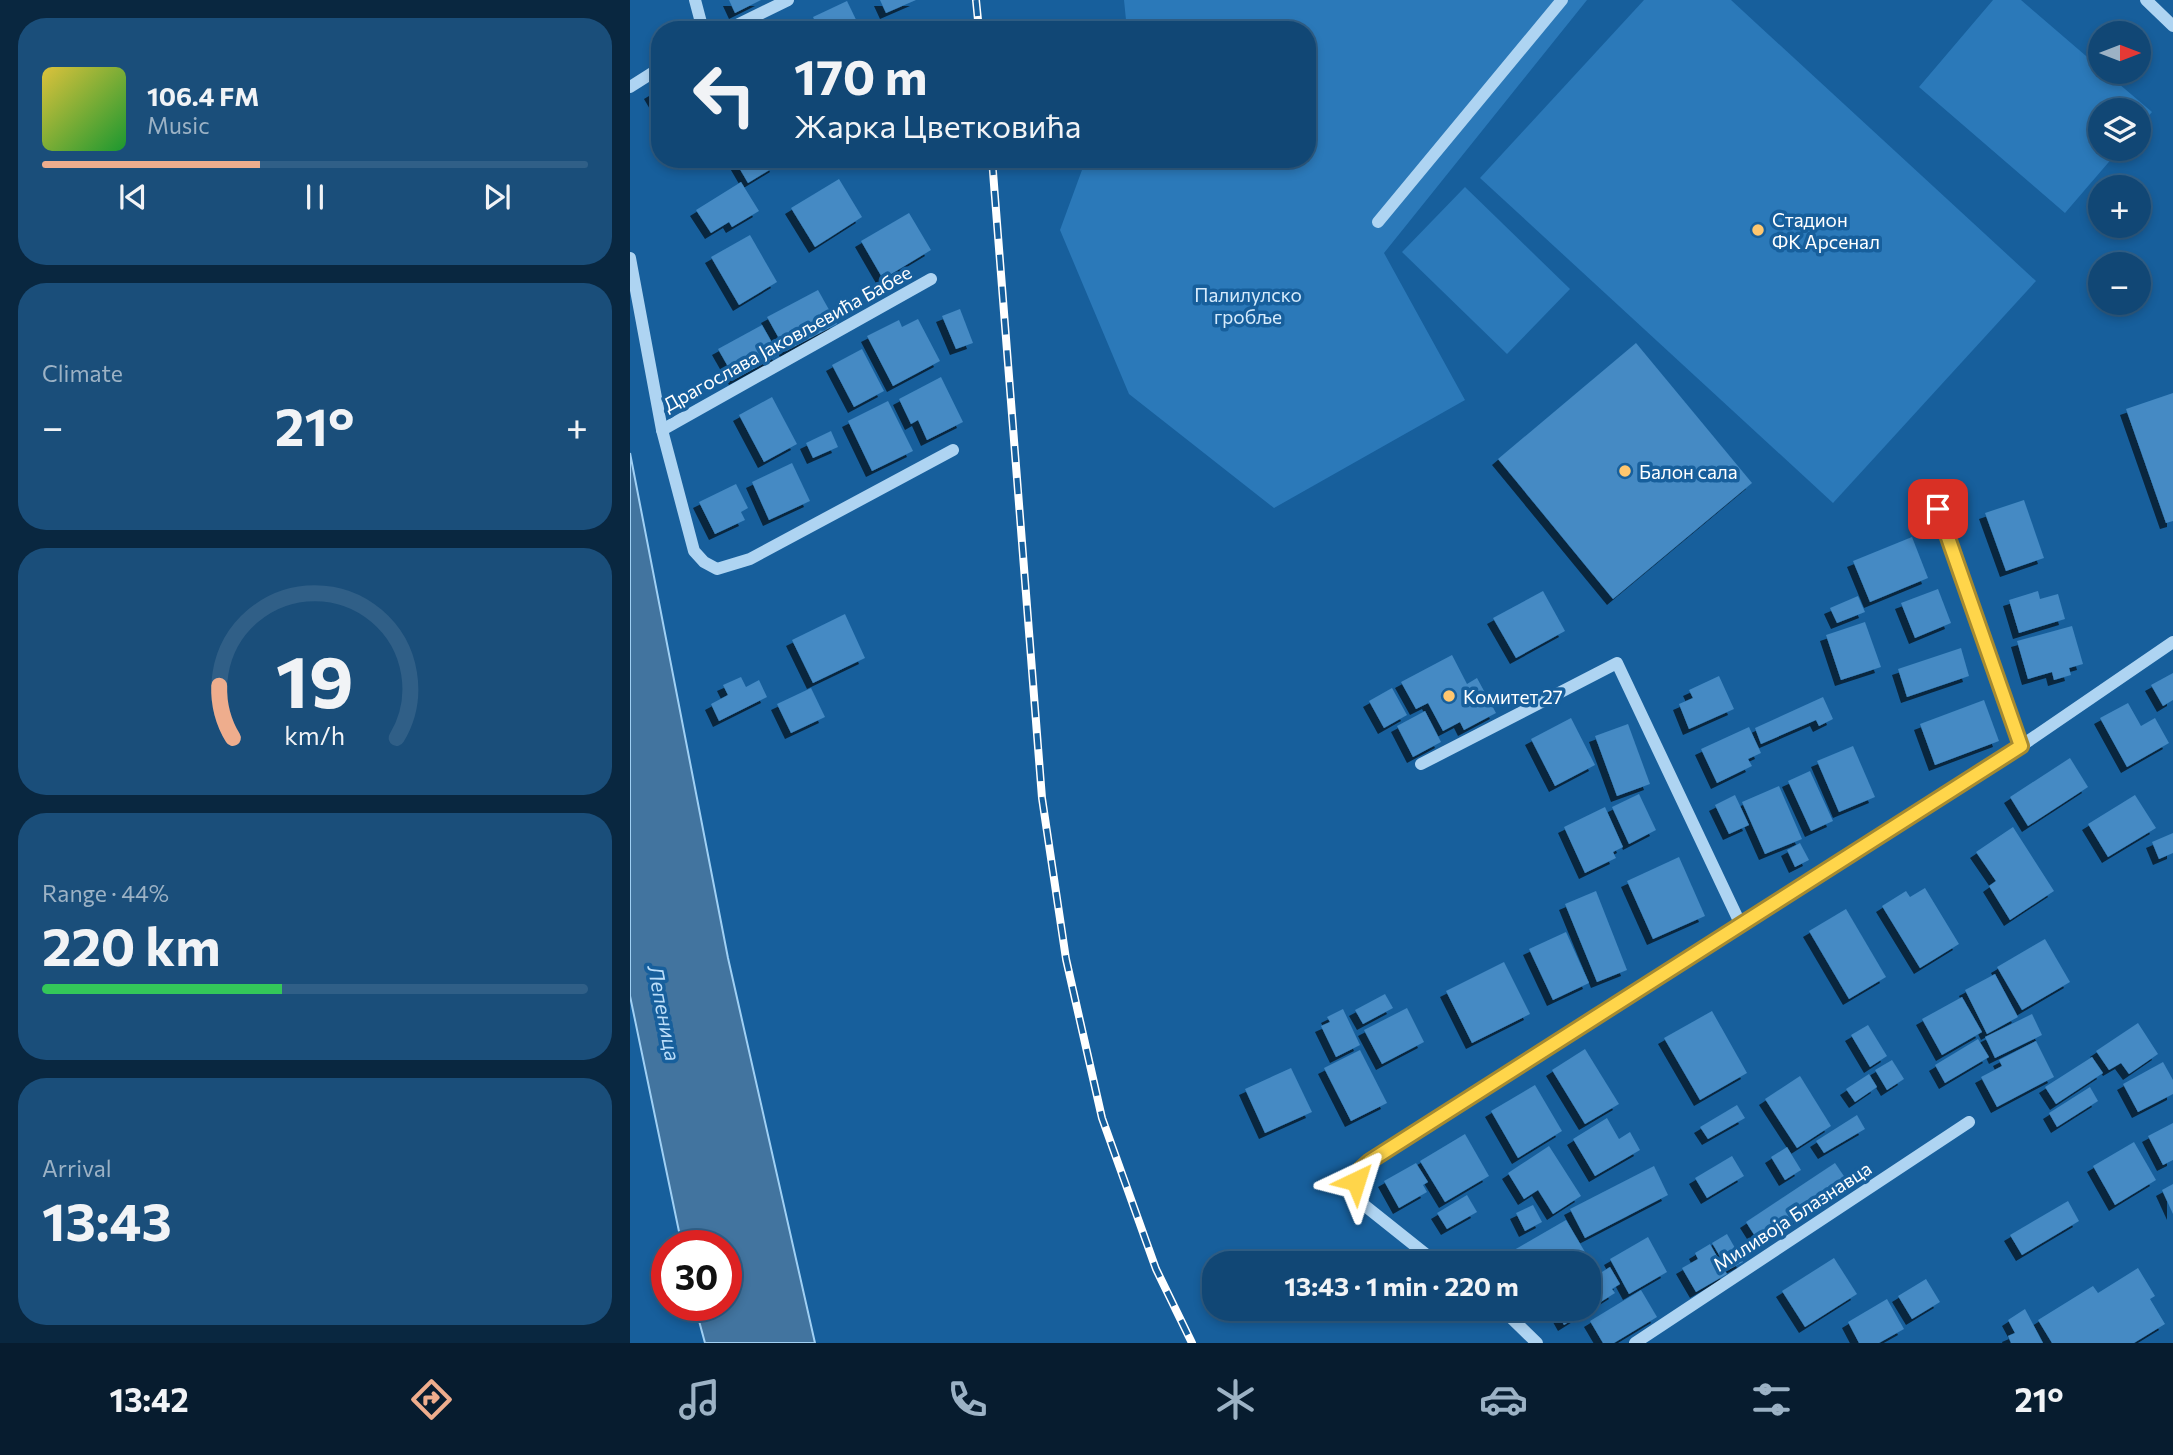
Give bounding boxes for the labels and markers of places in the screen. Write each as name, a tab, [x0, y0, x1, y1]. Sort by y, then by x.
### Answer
place label: Стадион ФК Арсенал	[1772, 208, 1880, 253]
marker: Стадион ФК Арсенал	[1750, 222, 1766, 238]
place label: Балон сала	[1639, 460, 1738, 483]
marker: Балон сала	[1617, 463, 1633, 479]
pin	[1908, 479, 1968, 539]
place label: Комитет 27	[1463, 685, 1563, 708]
marker: Комитет 27	[1441, 688, 1457, 704]

